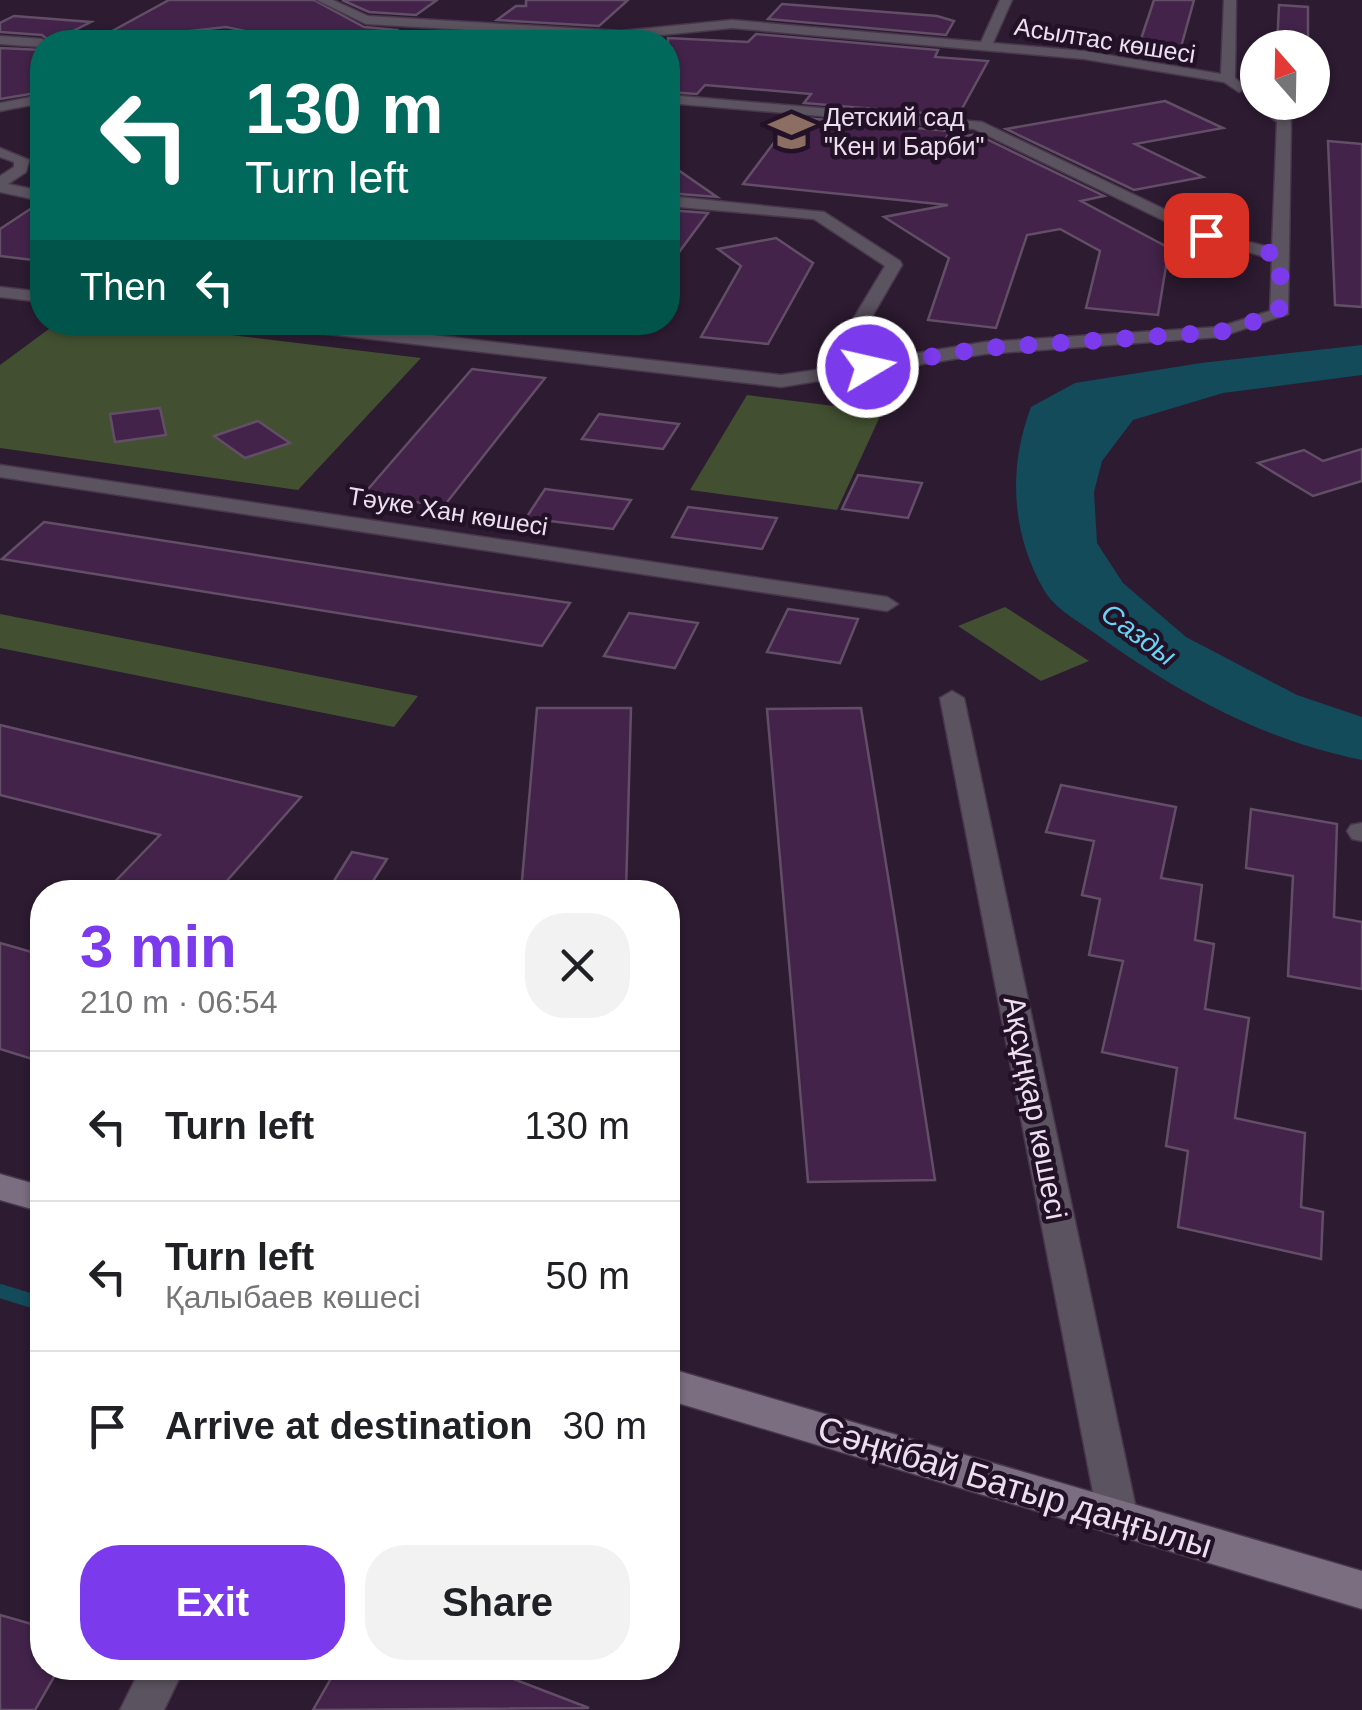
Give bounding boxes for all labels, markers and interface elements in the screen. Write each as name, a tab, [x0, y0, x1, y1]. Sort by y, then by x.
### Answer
street label: Асылтас көшесі	[1012, 12, 1198, 68]
north arrow	[1240, 30, 1330, 120]
map controls	[1240, 30, 1330, 120]
icon: left	[80, 70, 210, 200]
text: 130 m	[245, 70, 443, 148]
place label: Детский сад "Кен и Барби"	[824, 103, 984, 160]
school or university icon: Детский сад "Кен и Барби"	[767, 107, 815, 155]
text: Turn left	[245, 152, 408, 203]
pin	[1164, 193, 1249, 278]
icon: arrive	[1179, 208, 1234, 263]
icon: left	[187, 260, 242, 315]
text: Then	[80, 266, 167, 308]
position arrow	[816, 315, 920, 419]
street label: Тәуке Хан көшесі	[346, 481, 550, 541]
water label: Сазды	[1096, 597, 1182, 672]
text: 3 min	[80, 913, 237, 980]
button: close	[525, 913, 630, 1018]
text: 210 m · 06:54	[80, 984, 277, 1020]
street label: Ақсұңқар көшесі	[998, 993, 1073, 1222]
icon: left	[80, 1099, 135, 1154]
text: Turn left	[165, 1105, 314, 1147]
text: 130 m	[524, 1105, 630, 1147]
text: Turn left	[165, 1236, 314, 1278]
icon: left	[80, 1249, 135, 1304]
text: 50 m	[546, 1255, 630, 1297]
text: Қалыбаев көшесі	[165, 1279, 421, 1315]
icon: arrive	[80, 1399, 135, 1454]
text: Arrive at destination	[165, 1405, 532, 1447]
text: 30 m	[562, 1405, 647, 1447]
street label: Сәңкібай Батыр даңғылы	[813, 1408, 1217, 1565]
button: Exit	[80, 1545, 345, 1660]
button: Share	[365, 1545, 630, 1660]

